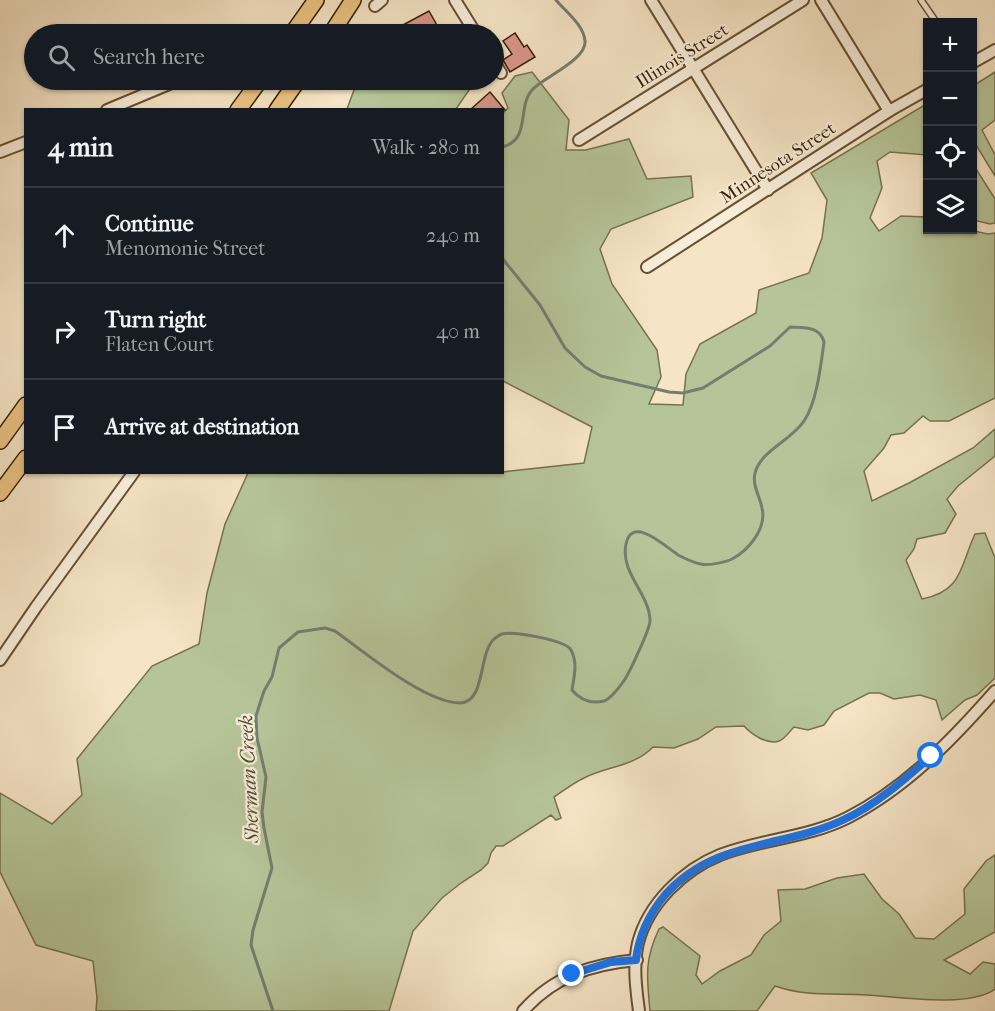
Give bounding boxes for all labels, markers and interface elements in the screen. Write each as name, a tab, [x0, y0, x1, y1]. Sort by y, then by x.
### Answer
map controls	[923, 18, 977, 234]
button: +	[923, 18, 977, 72]
street label: Illinois Street	[632, 19, 733, 93]
search box	[24, 24, 504, 90]
icon: search	[45, 41, 78, 74]
text: Search here	[93, 44, 205, 70]
button: −	[923, 72, 977, 126]
street label: Minnesota Street	[716, 118, 840, 208]
button: locate	[923, 126, 977, 180]
text: 4 min	[48, 132, 113, 163]
text: Walk · 280 m	[372, 136, 480, 159]
button: layers	[923, 180, 977, 234]
text: Continue	[105, 211, 194, 237]
icon: ahead	[48, 219, 81, 252]
text: 240 m	[426, 224, 480, 247]
text: Menomonie Street	[105, 237, 265, 260]
text: Turn right	[105, 307, 206, 333]
icon: right	[48, 315, 81, 348]
text: 40 m	[436, 320, 480, 343]
text: Flaten Court	[105, 333, 214, 356]
icon: arrive	[48, 411, 81, 444]
text: Arrive at destination	[105, 414, 299, 440]
water label: Sherman Creek	[234, 714, 264, 845]
route start	[917, 742, 943, 768]
route end	[558, 960, 584, 986]

